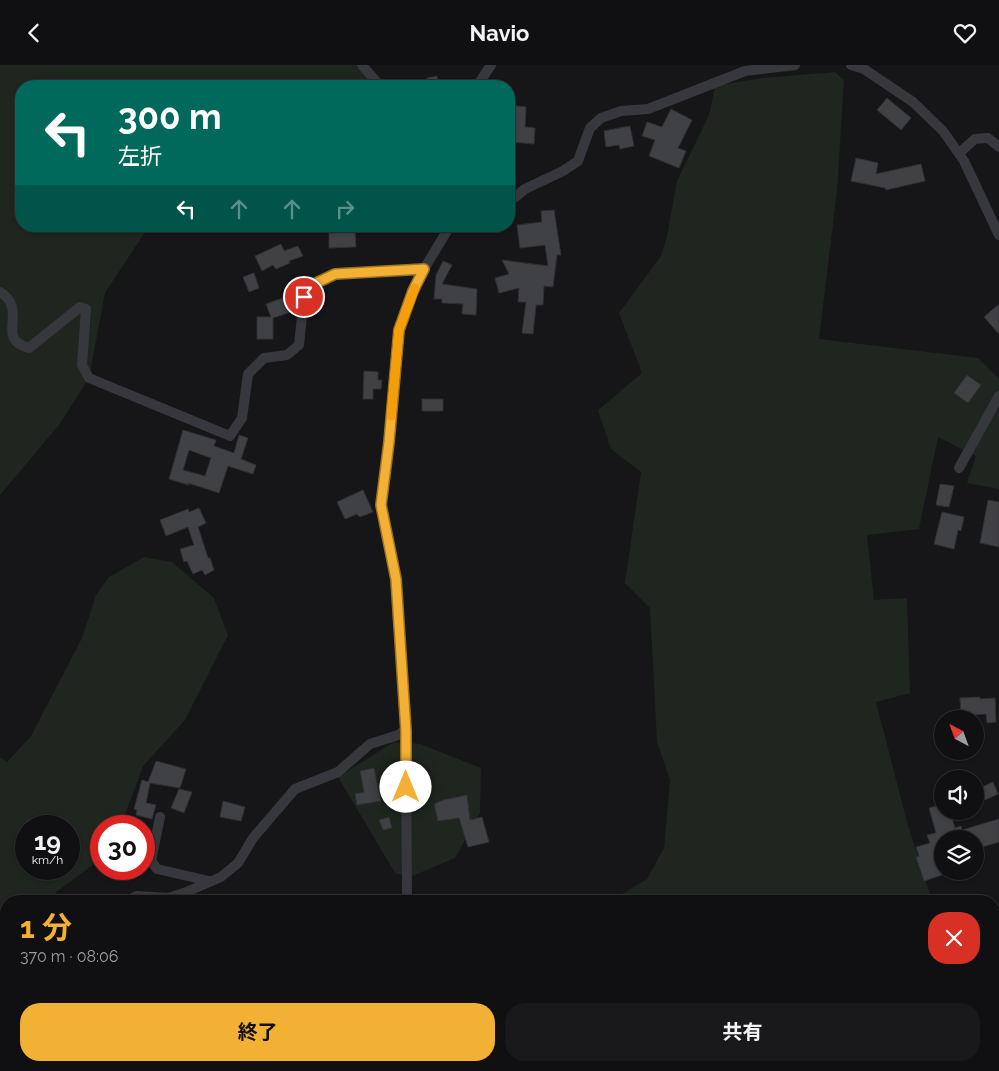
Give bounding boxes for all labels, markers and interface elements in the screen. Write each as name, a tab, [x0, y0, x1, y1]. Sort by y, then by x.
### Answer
icon: back	[20, 19, 48, 47]
icon: heart	[951, 19, 979, 47]
text: Navio	[470, 20, 529, 46]
text: 300 m	[118, 96, 222, 137]
icon: left	[35, 100, 100, 165]
text: 左折	[118, 143, 162, 169]
icon: left	[172, 195, 200, 223]
icon: ahead	[225, 195, 253, 223]
icon: ahead	[278, 195, 306, 223]
icon: right	[331, 195, 359, 223]
pin	[283, 276, 325, 318]
icon: arrive	[290, 283, 318, 311]
north arrow	[934, 710, 984, 760]
map controls	[934, 710, 984, 880]
position arrow	[379, 760, 431, 812]
button: sound	[934, 770, 984, 820]
speed limit sign: 30	[90, 815, 155, 880]
text: 19	[34, 826, 61, 856]
button: layers	[934, 830, 984, 880]
text: km/h	[32, 853, 63, 867]
text: 1 分	[20, 910, 72, 945]
button: close	[928, 912, 980, 964]
text: 370 m · 08:06	[20, 947, 118, 966]
button: 終了	[20, 1003, 495, 1061]
button: 共有	[505, 1003, 980, 1061]

